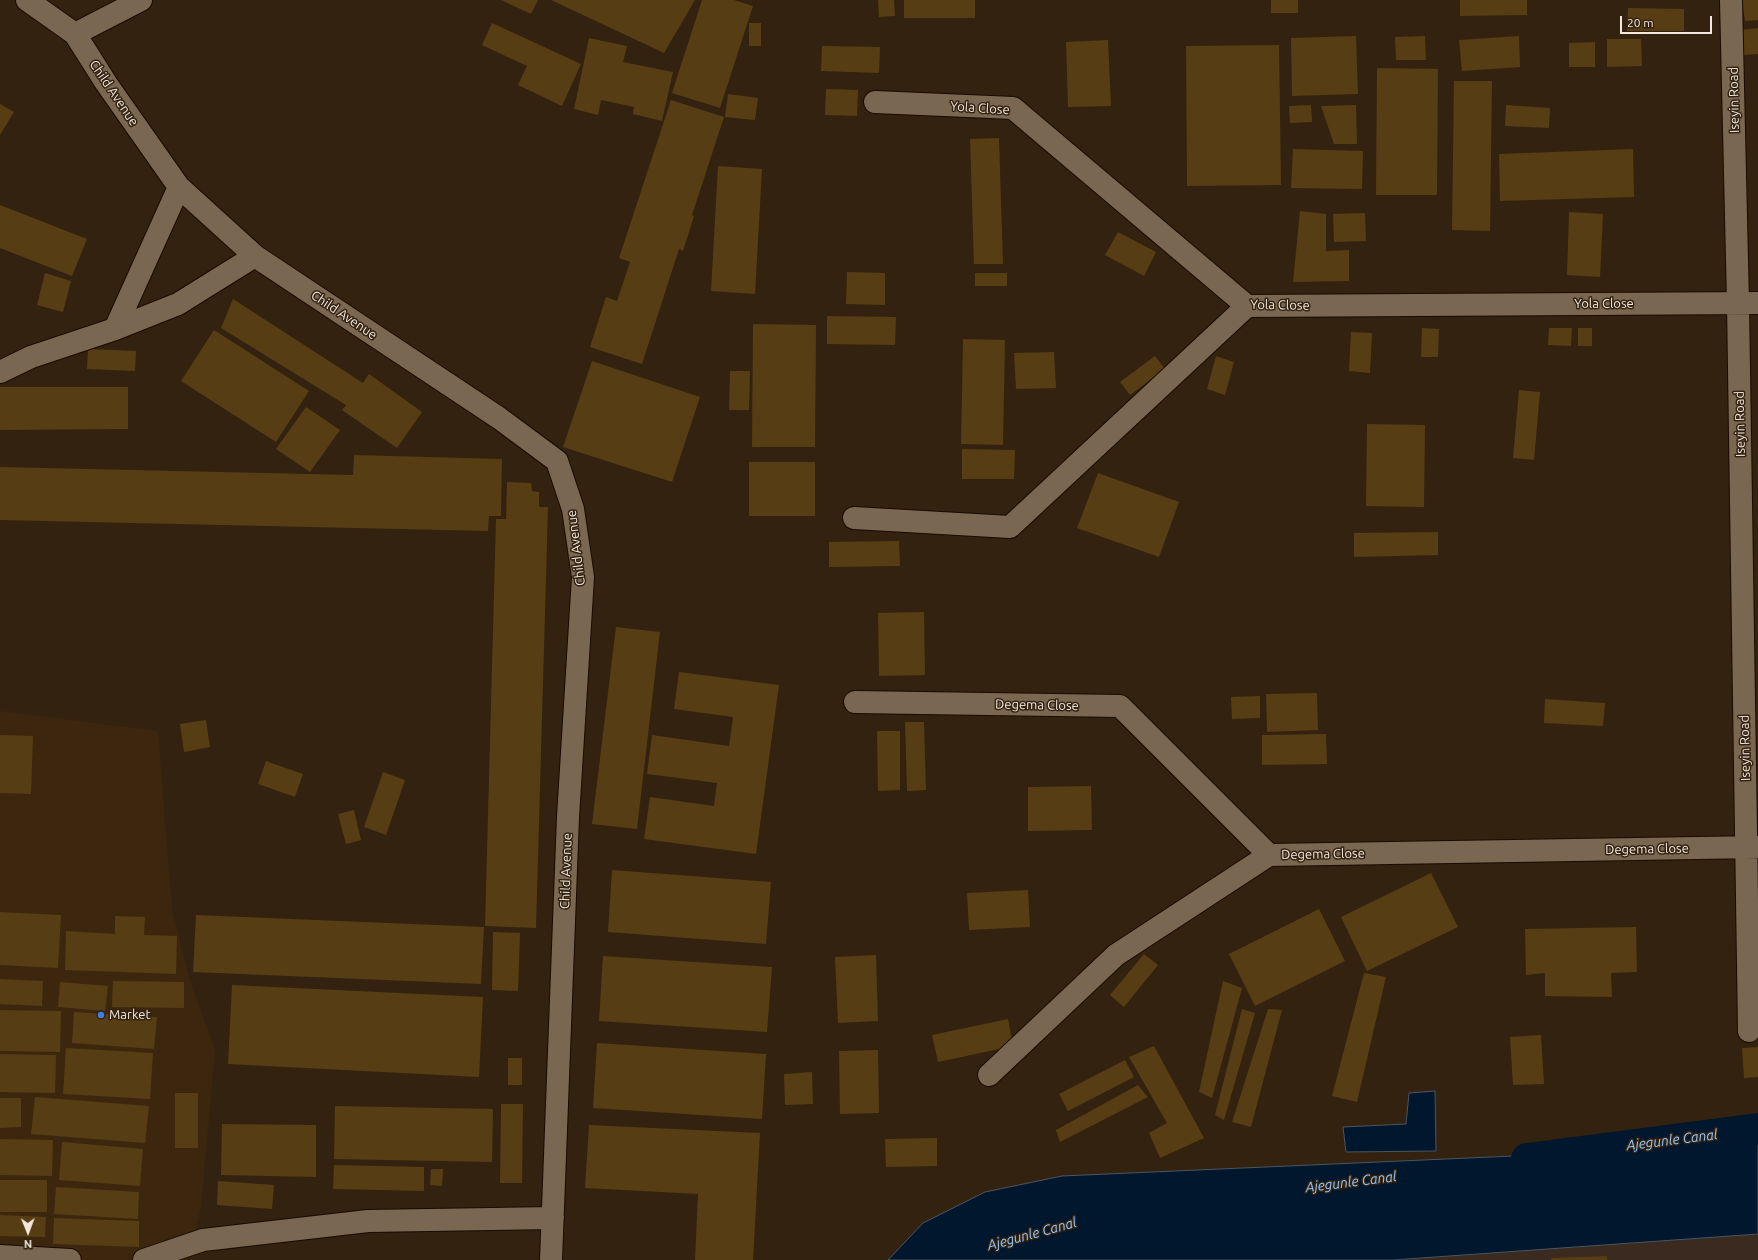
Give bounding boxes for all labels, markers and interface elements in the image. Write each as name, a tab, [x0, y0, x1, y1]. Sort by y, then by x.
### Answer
scale bar	[1622, 8, 1714, 34]
text: 20 m	[1627, 16, 1654, 29]
street label: Child Avenue	[86, 57, 142, 129]
street label: Iseyin Road	[1726, 67, 1742, 133]
street label: Yola Close	[950, 98, 1010, 118]
street label: Child Avenue	[308, 287, 380, 343]
street label: Yola Close	[1574, 296, 1634, 312]
street label: Yola Close	[1250, 297, 1310, 313]
street label: Iseyin Road	[1732, 391, 1748, 457]
street label: Child Avenue	[564, 509, 588, 587]
street label: Degema Close	[995, 696, 1079, 714]
street label: Iseyin Road	[1737, 715, 1753, 781]
street label: Child Avenue	[557, 833, 575, 909]
street label: Degema Close	[1605, 840, 1689, 858]
street label: Degema Close	[1281, 845, 1365, 863]
place label: Market	[109, 1007, 151, 1023]
marker: Market	[96, 1010, 106, 1020]
water label: Ajegunle Canal	[1625, 1126, 1719, 1154]
water label: Ajegunle Canal	[1304, 1168, 1398, 1196]
north arrow	[8, 1212, 48, 1252]
water label: Ajegunle Canal	[985, 1214, 1079, 1254]
text: N	[24, 1238, 32, 1250]

